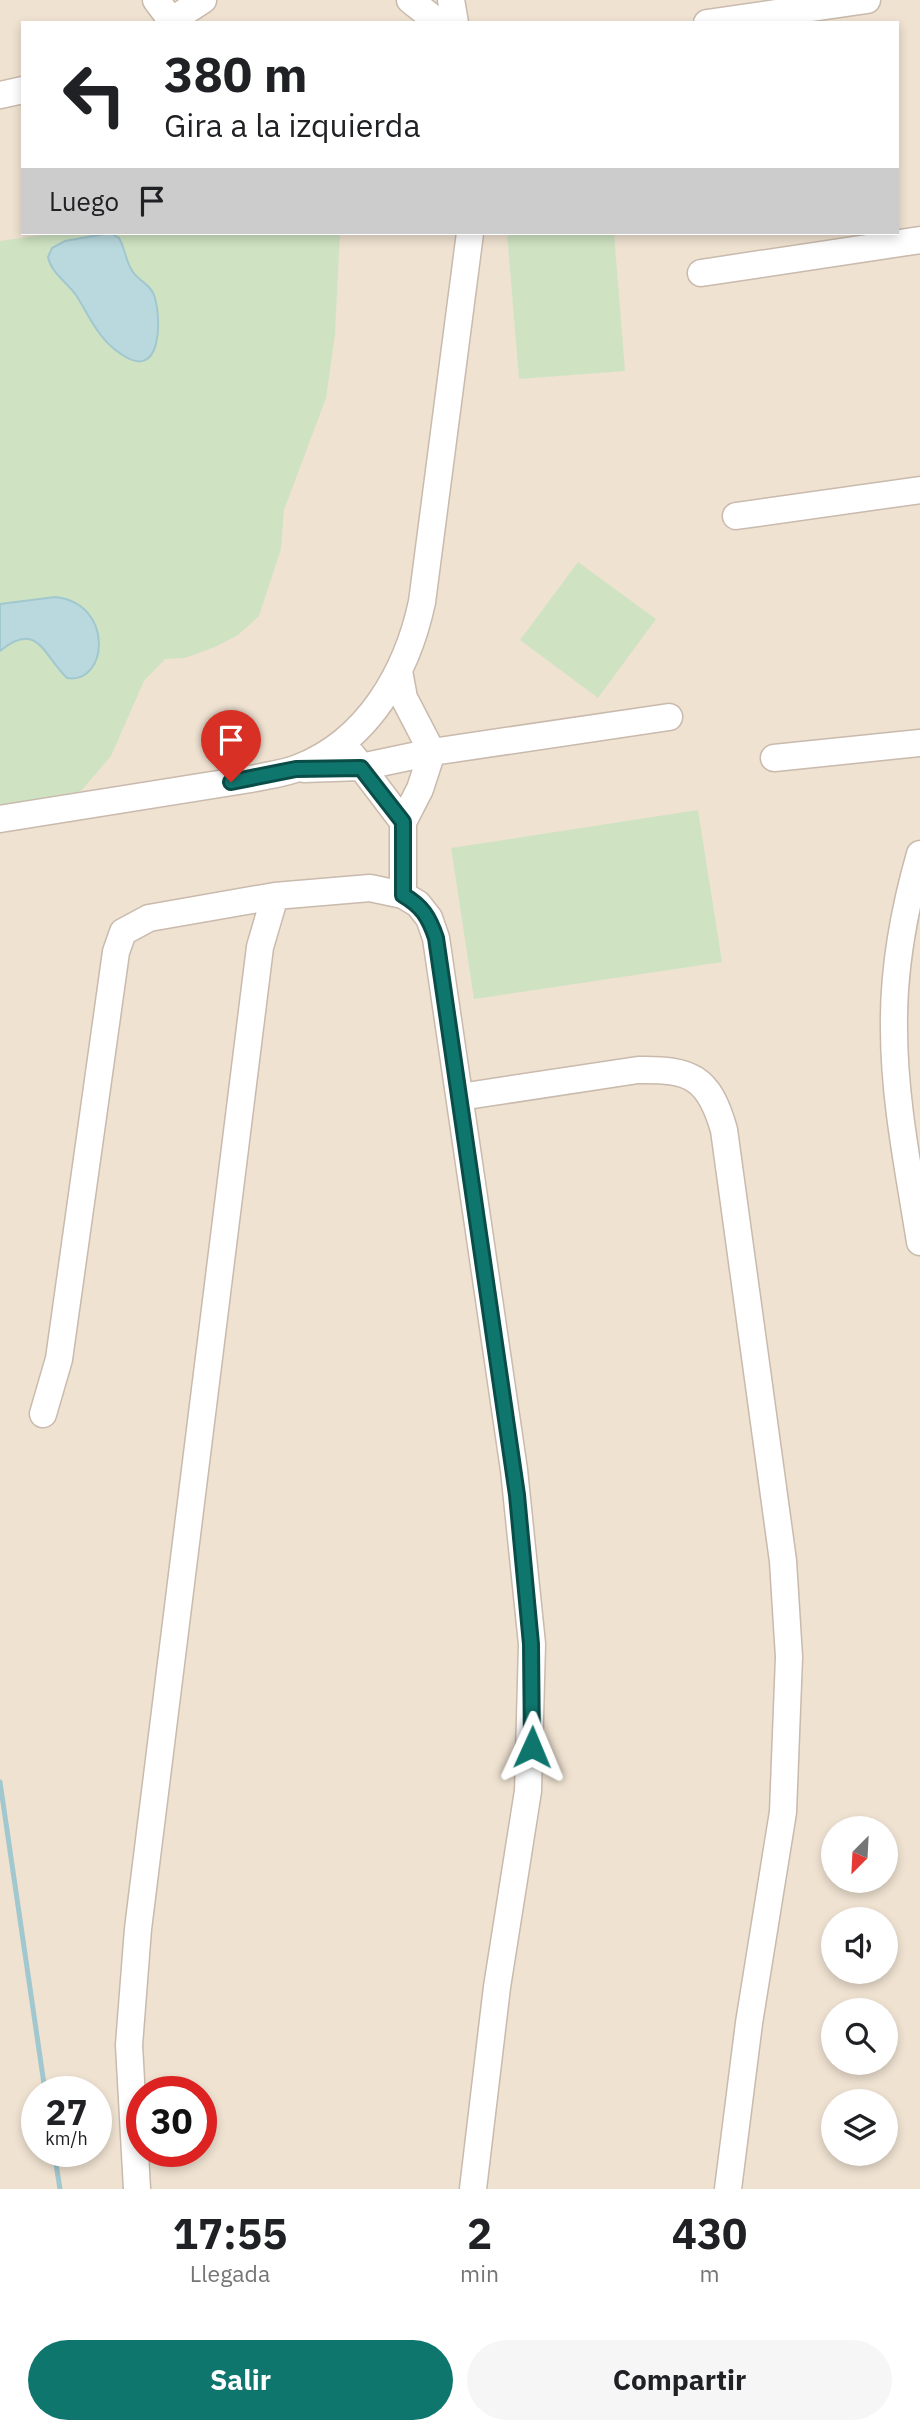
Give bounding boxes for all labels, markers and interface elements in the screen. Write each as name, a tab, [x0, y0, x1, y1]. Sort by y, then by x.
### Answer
text: 380 m	[164, 42, 308, 105]
icon: left	[49, 49, 140, 140]
text: Gira a la izquierda	[164, 104, 421, 146]
icon: arrive	[133, 182, 171, 220]
text: Luego	[49, 184, 119, 218]
pin	[201, 710, 261, 782]
icon: arrive	[212, 721, 250, 759]
position arrow	[495, 1710, 569, 1784]
north arrow	[821, 1816, 898, 1894]
map controls	[821, 1816, 898, 2166]
button: sound	[821, 1907, 898, 1984]
button: search	[821, 1998, 898, 2075]
speed limit sign: 30	[126, 2076, 217, 2167]
text: 27	[45, 2089, 88, 2135]
button: layers	[821, 2089, 898, 2166]
text: km/h	[45, 2127, 88, 2150]
text: 17:55	[173, 2206, 287, 2261]
text: 2	[467, 2206, 492, 2261]
text: 430	[672, 2206, 747, 2261]
text: Llegada	[190, 2258, 270, 2288]
text: min	[460, 2258, 499, 2288]
text: m	[699, 2258, 720, 2288]
button: Salir	[28, 2340, 453, 2420]
button: Compartir	[467, 2340, 892, 2420]

